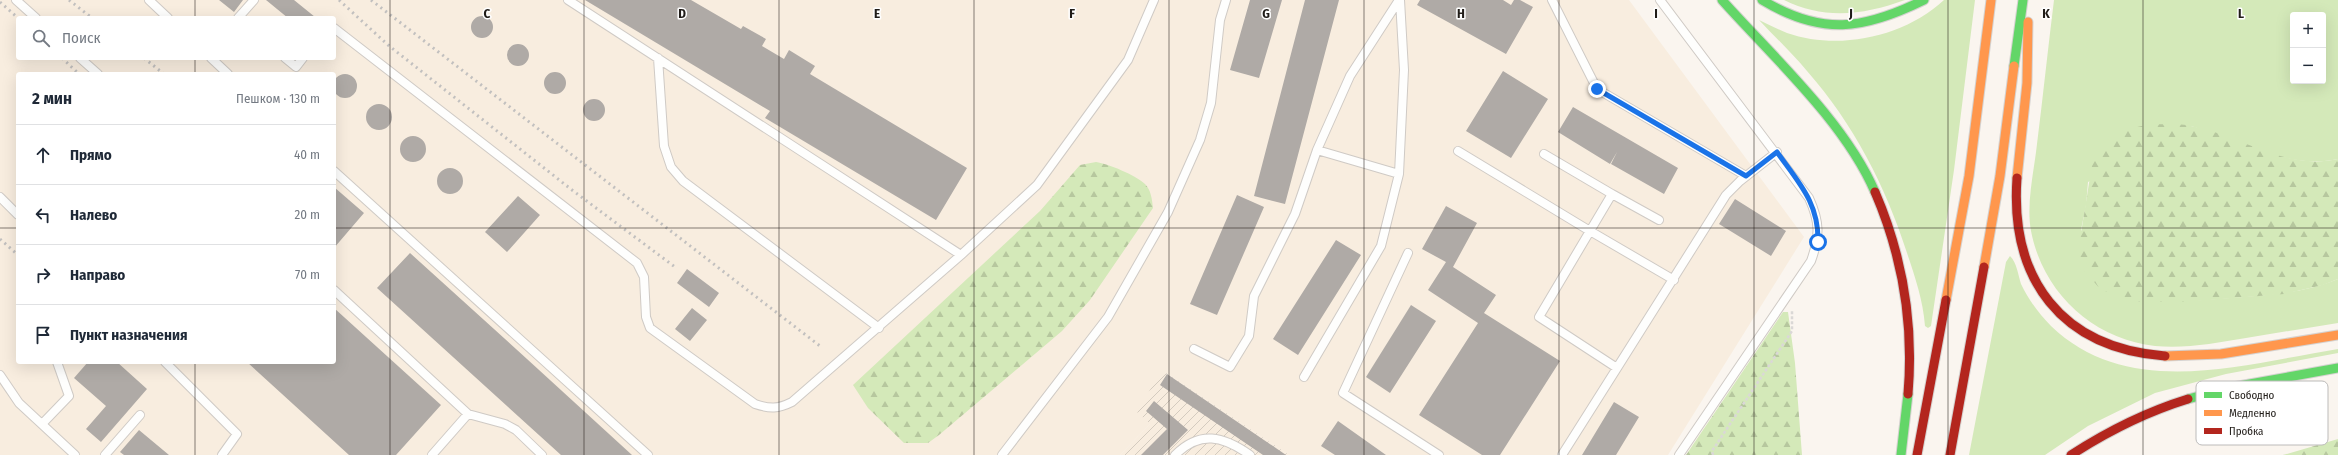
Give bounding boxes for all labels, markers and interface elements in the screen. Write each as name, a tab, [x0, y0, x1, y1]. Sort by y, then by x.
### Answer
text: C	[484, 6, 491, 21]
text: D	[678, 6, 686, 21]
text: E	[874, 6, 880, 21]
text: F	[1069, 6, 1075, 21]
text: G	[1262, 6, 1270, 21]
text: H	[1457, 6, 1465, 21]
text: I	[1654, 6, 1658, 21]
text: J	[1848, 6, 1853, 21]
text: K	[2042, 6, 2050, 21]
text: L	[2238, 6, 2244, 21]
map controls	[2290, 12, 2326, 84]
button: +	[2290, 12, 2326, 48]
search box	[16, 16, 336, 60]
icon: search	[30, 27, 52, 49]
text: Поиск	[62, 29, 100, 47]
button: −	[2290, 48, 2326, 84]
route end	[1588, 80, 1606, 98]
text: 2 мин	[32, 88, 72, 109]
text: Пешком · 130 m	[236, 91, 320, 106]
icon: ahead	[32, 144, 54, 166]
text: Прямо	[70, 146, 112, 164]
text: 40 m	[294, 147, 320, 162]
icon: left	[32, 204, 54, 226]
text: Налево	[70, 206, 117, 224]
text: 20 m	[294, 207, 320, 222]
route start	[1809, 233, 1827, 251]
icon: right	[32, 264, 54, 286]
text: Направо	[70, 266, 125, 284]
text: 70 m	[295, 267, 320, 282]
icon: arrive	[32, 324, 54, 346]
text: Пункт назначения	[70, 326, 188, 344]
legend	[2196, 381, 2328, 445]
text: Свободно	[2229, 389, 2274, 402]
text: Медленно	[2229, 407, 2277, 420]
text: Пробка	[2229, 425, 2263, 438]

